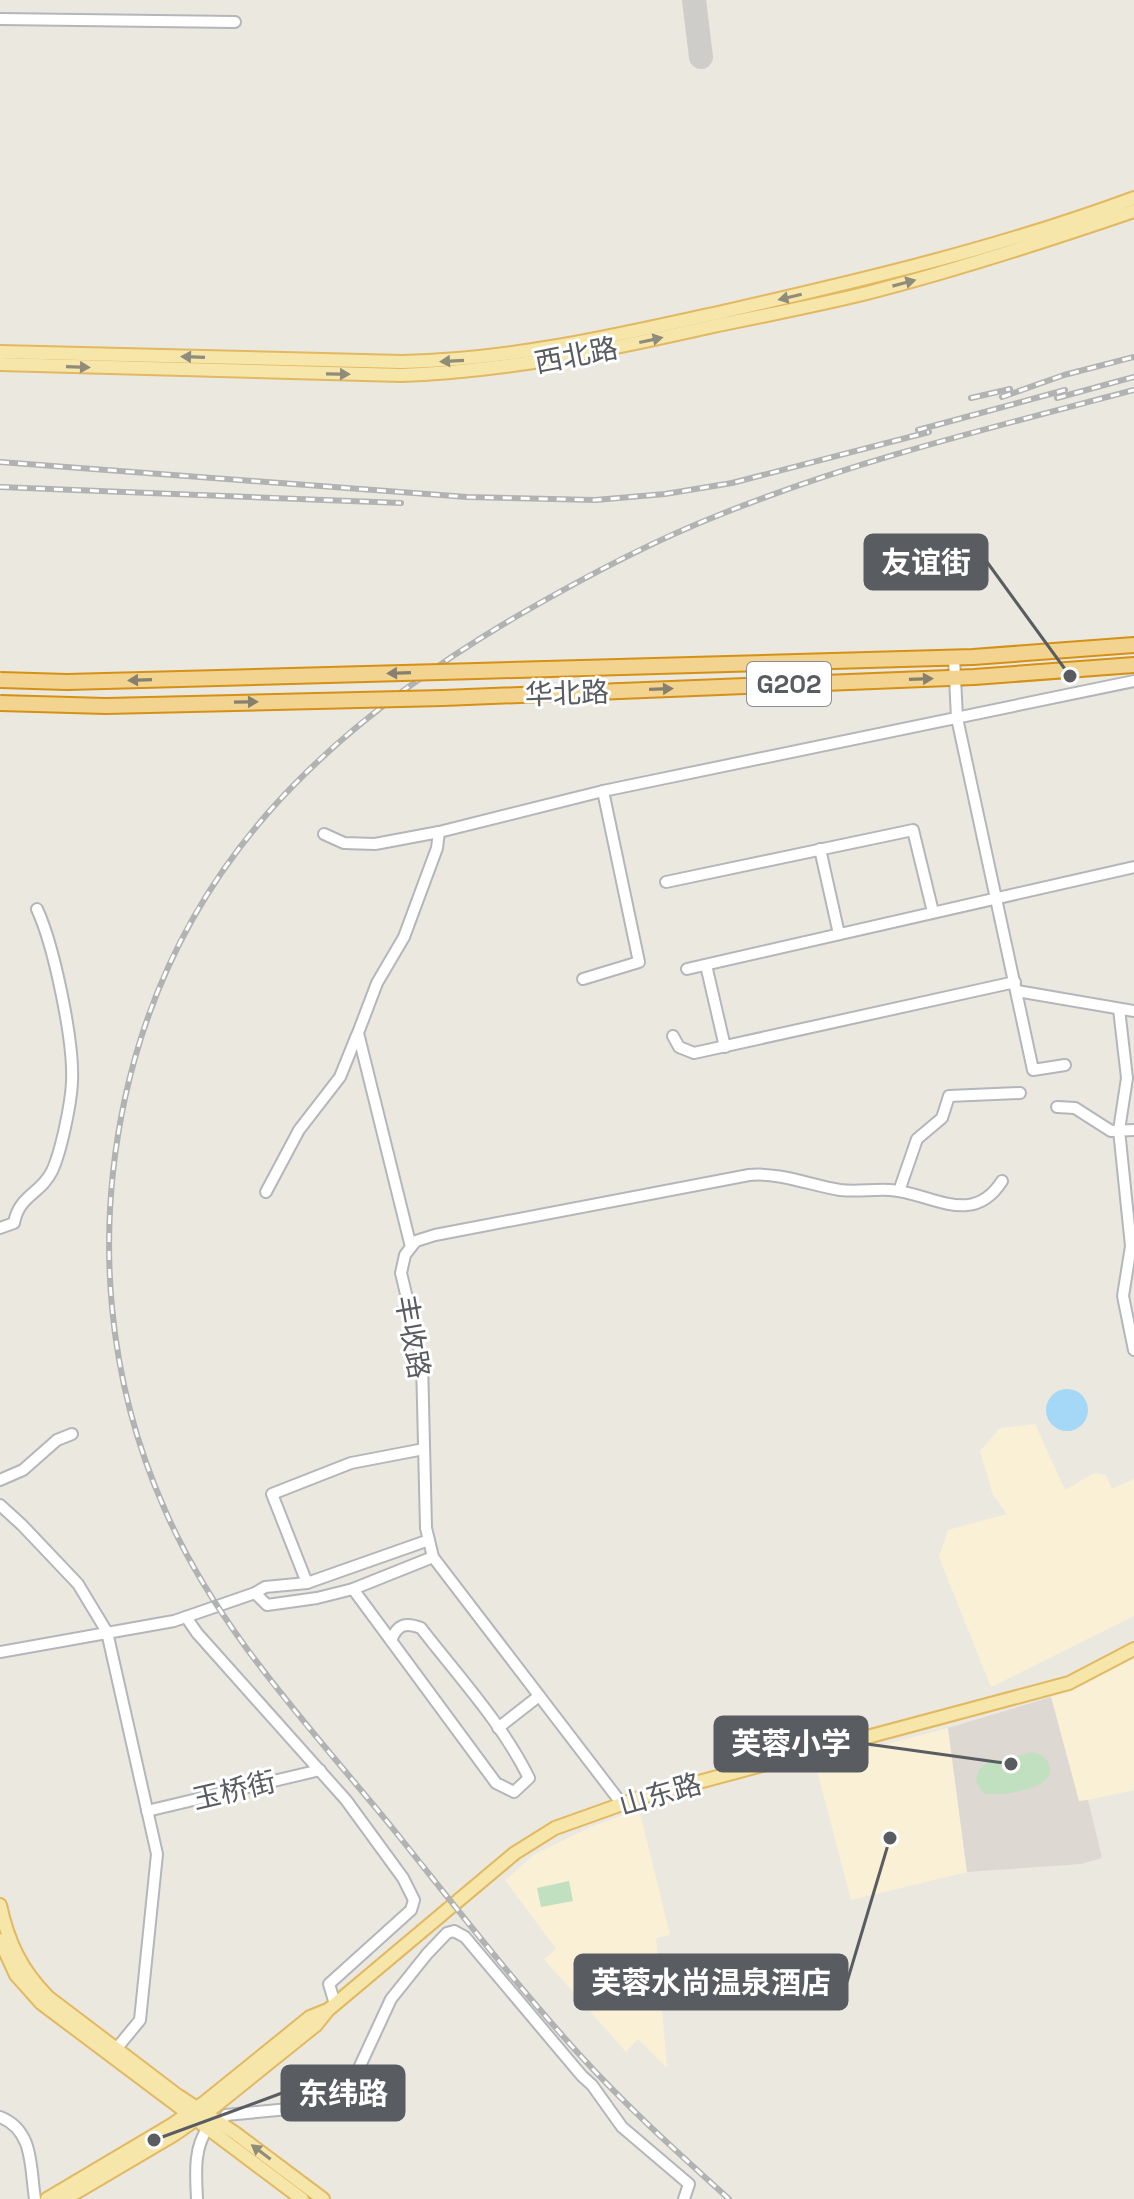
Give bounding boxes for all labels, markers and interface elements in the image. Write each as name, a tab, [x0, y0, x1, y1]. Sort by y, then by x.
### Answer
one-way arrow	[892, 276, 917, 288]
one-way arrow	[777, 291, 802, 304]
street label: 西北路	[531, 329, 621, 381]
one-way arrow	[639, 333, 664, 346]
one-way arrow	[180, 351, 205, 364]
one-way arrow	[439, 354, 465, 367]
one-way arrow	[66, 360, 91, 373]
one-way arrow	[326, 367, 351, 380]
callout: 友谊街	[865, 535, 987, 589]
text: 友谊街	[881, 543, 971, 582]
road number: G202	[747, 662, 831, 706]
one-way arrow	[386, 667, 411, 680]
one-way arrow	[909, 672, 934, 685]
one-way arrow	[127, 674, 152, 687]
street label: 华北路	[524, 674, 610, 712]
one-way arrow	[649, 682, 674, 695]
one-way arrow	[234, 696, 259, 709]
street label: 丰收路	[388, 1293, 438, 1381]
callout: 芙蓉小学	[715, 1717, 867, 1771]
text: 芙蓉小学	[731, 1724, 851, 1763]
street label: 玉桥街	[189, 1763, 279, 1817]
street label: 山东路	[615, 1765, 705, 1823]
callout: 芙蓉水尚温泉酒店	[575, 1955, 847, 2009]
text: 芙蓉水尚温泉酒店	[591, 1963, 831, 2002]
callout: 东纬路	[282, 2066, 404, 2120]
text: 东纬路	[298, 2074, 388, 2113]
one-way arrow	[250, 2145, 271, 2161]

